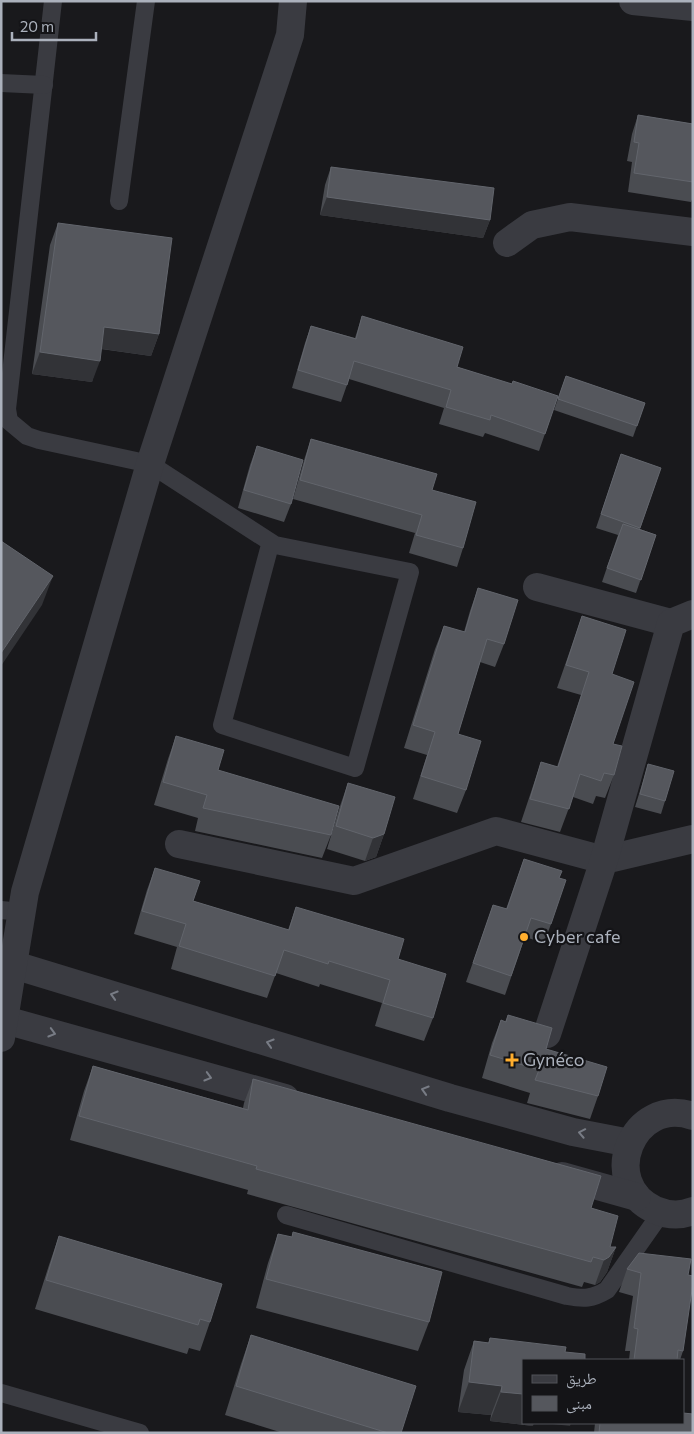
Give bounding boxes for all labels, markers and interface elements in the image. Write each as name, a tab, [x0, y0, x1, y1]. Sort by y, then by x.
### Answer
scale bar	[12, 10, 96, 42]
text: 20 m	[20, 17, 54, 35]
place label: Cyber cafe	[534, 925, 621, 947]
marker: Cyber cafe	[518, 931, 530, 943]
one-way arrow	[111, 991, 119, 1001]
one-way arrow	[48, 1027, 56, 1038]
one-way arrow	[266, 1038, 274, 1048]
place label: Gynéco	[523, 1048, 585, 1070]
marker: Gynéco	[505, 1053, 519, 1067]
one-way arrow	[204, 1071, 213, 1082]
one-way arrow	[422, 1086, 430, 1096]
one-way arrow	[577, 1129, 586, 1139]
legend	[522, 1359, 684, 1424]
text: طريق	[566, 1369, 597, 1389]
text: مبنى	[566, 1394, 592, 1414]

